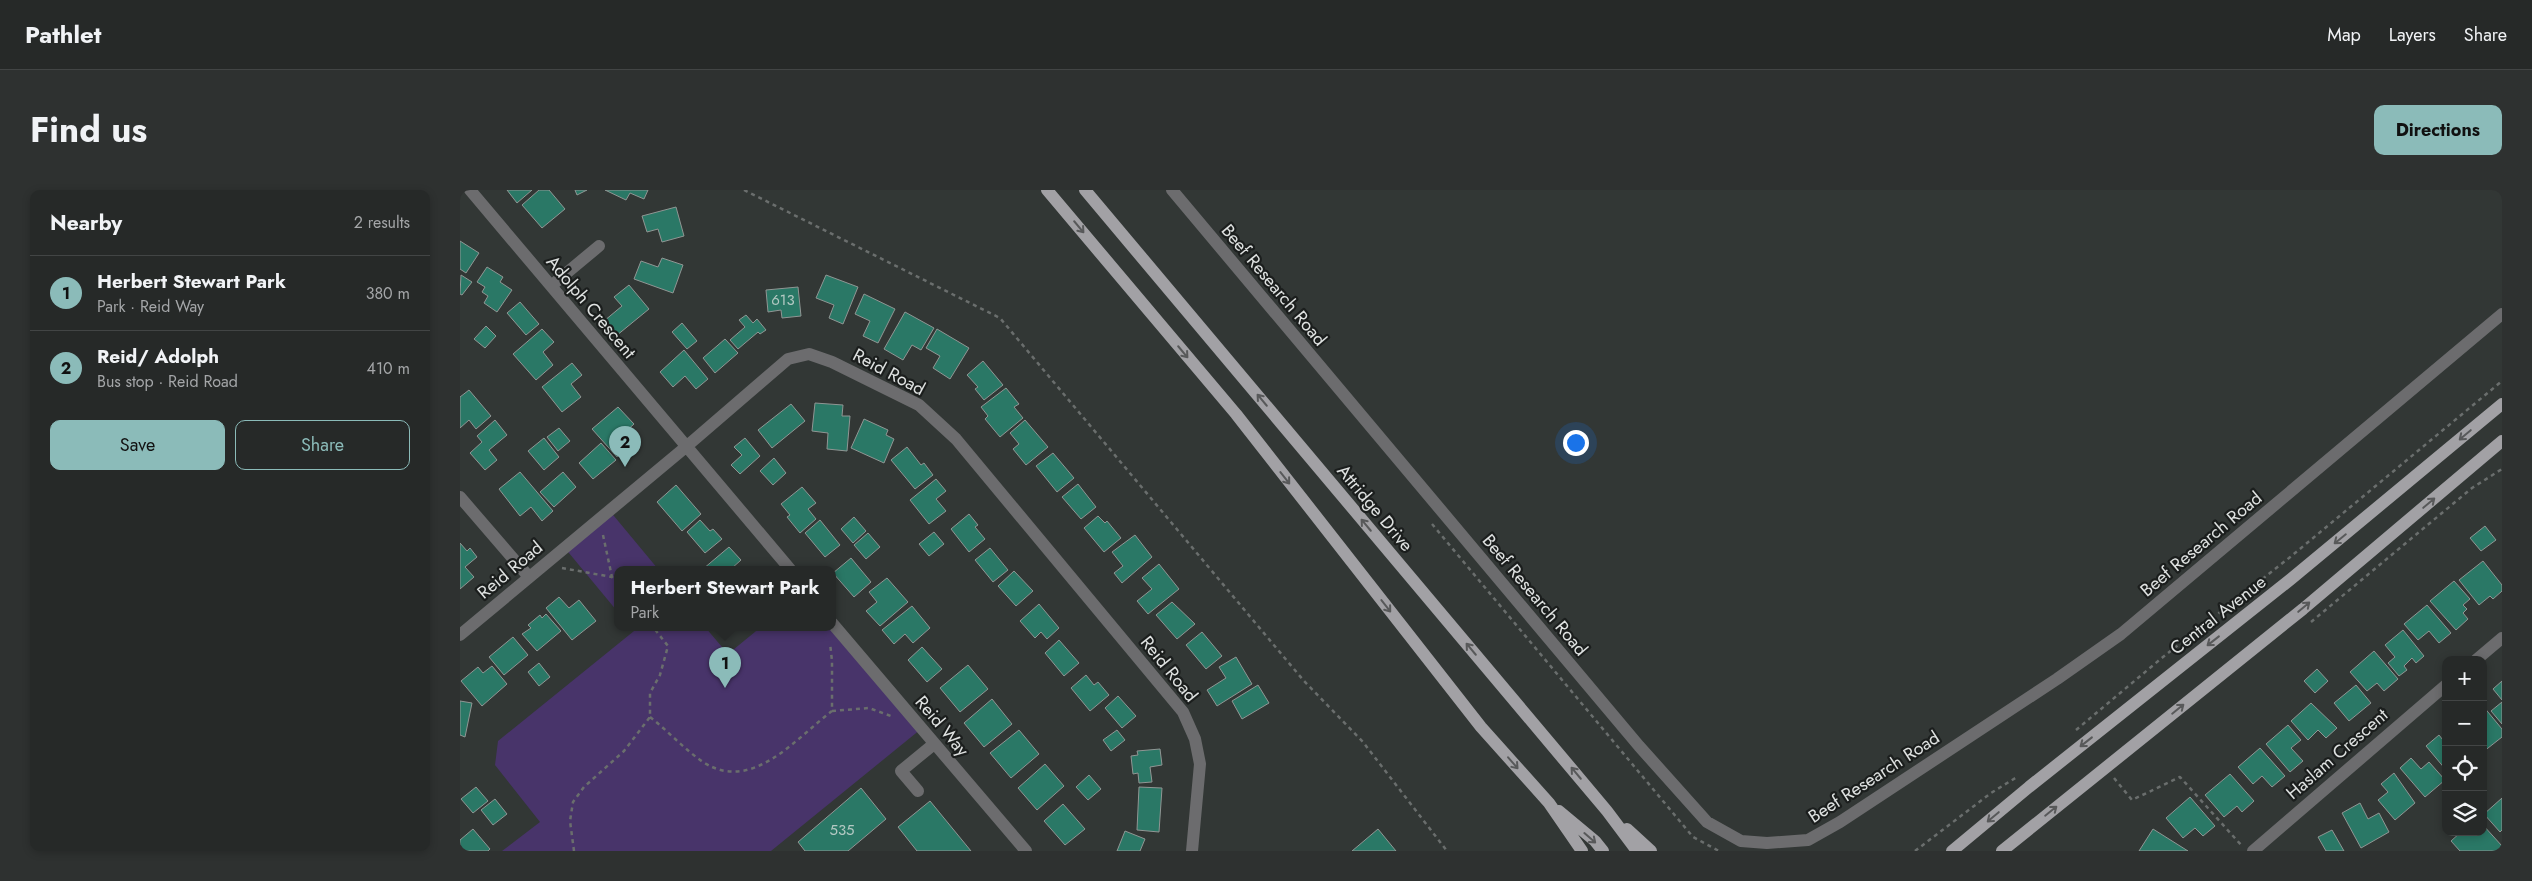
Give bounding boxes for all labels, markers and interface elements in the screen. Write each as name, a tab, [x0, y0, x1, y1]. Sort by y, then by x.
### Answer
text: Pathlet	[25, 17, 101, 52]
text: Map	[2327, 22, 2361, 48]
text: Layers	[2389, 22, 2436, 48]
text: Share	[2464, 22, 2507, 48]
text: Find us	[30, 105, 147, 155]
button: Directions	[2374, 105, 2502, 155]
text: Nearby	[50, 208, 122, 238]
text: 2 results	[354, 211, 410, 234]
street label: Beef Research Road	[1215, 218, 1333, 352]
one-way arrow	[1073, 221, 1084, 234]
street label: Adolph Crescent	[540, 250, 642, 365]
text: Herbert Stewart Park	[97, 268, 286, 295]
text: 1	[62, 282, 70, 305]
text: 380 m	[366, 282, 410, 305]
house number: 613	[771, 289, 795, 311]
text: Park · Reid Way	[97, 295, 204, 318]
street label: Reid Road	[848, 342, 930, 402]
text: Reid/ Adolph	[97, 343, 219, 370]
one-way arrow	[1177, 345, 1188, 358]
text: 2	[61, 357, 71, 380]
text: 410 m	[367, 357, 410, 380]
text: Bus stop · Reid Road	[97, 370, 238, 393]
one-way arrow	[1256, 394, 1267, 407]
button: Save	[50, 420, 225, 470]
button: Share	[235, 420, 410, 470]
pin: 2	[609, 426, 641, 467]
one-way arrow	[2458, 429, 2471, 441]
your location	[1563, 430, 1589, 456]
street label: Attridge Drive	[1331, 459, 1419, 557]
one-way arrow	[1280, 471, 1291, 484]
street label: Beef Research Road	[2134, 485, 2268, 603]
one-way arrow	[2422, 497, 2435, 508]
one-way arrow	[1361, 518, 1372, 531]
street label: Beef Research Road	[1476, 528, 1594, 662]
one-way arrow	[2334, 534, 2347, 545]
street label: Reid Road	[472, 535, 548, 605]
popup	[614, 566, 836, 631]
street label: Central Avenue	[2164, 569, 2272, 661]
text: Herbert Stewart Park	[631, 574, 819, 601]
one-way arrow	[1380, 599, 1391, 612]
text: Park	[631, 601, 659, 624]
one-way arrow	[2298, 602, 2311, 613]
street label: Reid Road	[1134, 630, 1204, 708]
one-way arrow	[2207, 636, 2220, 647]
one-way arrow	[1466, 643, 1477, 656]
pin: 1	[709, 647, 741, 688]
map controls	[2442, 656, 2487, 836]
button: +	[2442, 656, 2487, 701]
street label: Reid Way	[909, 690, 975, 762]
button: −	[2442, 701, 2487, 746]
street label: Haslam Crescent	[2280, 702, 2394, 806]
one-way arrow	[2171, 704, 2184, 715]
street label: Beef Research Road	[1803, 725, 1945, 829]
one-way arrow	[2080, 736, 2093, 747]
button: locate	[2442, 746, 2487, 791]
one-way arrow	[1508, 757, 1519, 770]
one-way arrow	[1570, 767, 1581, 780]
button: layers	[2442, 791, 2487, 836]
one-way arrow	[2045, 806, 2058, 817]
one-way arrow	[1987, 811, 2000, 822]
house number: 535	[829, 819, 855, 841]
one-way arrow	[1584, 832, 1597, 843]

